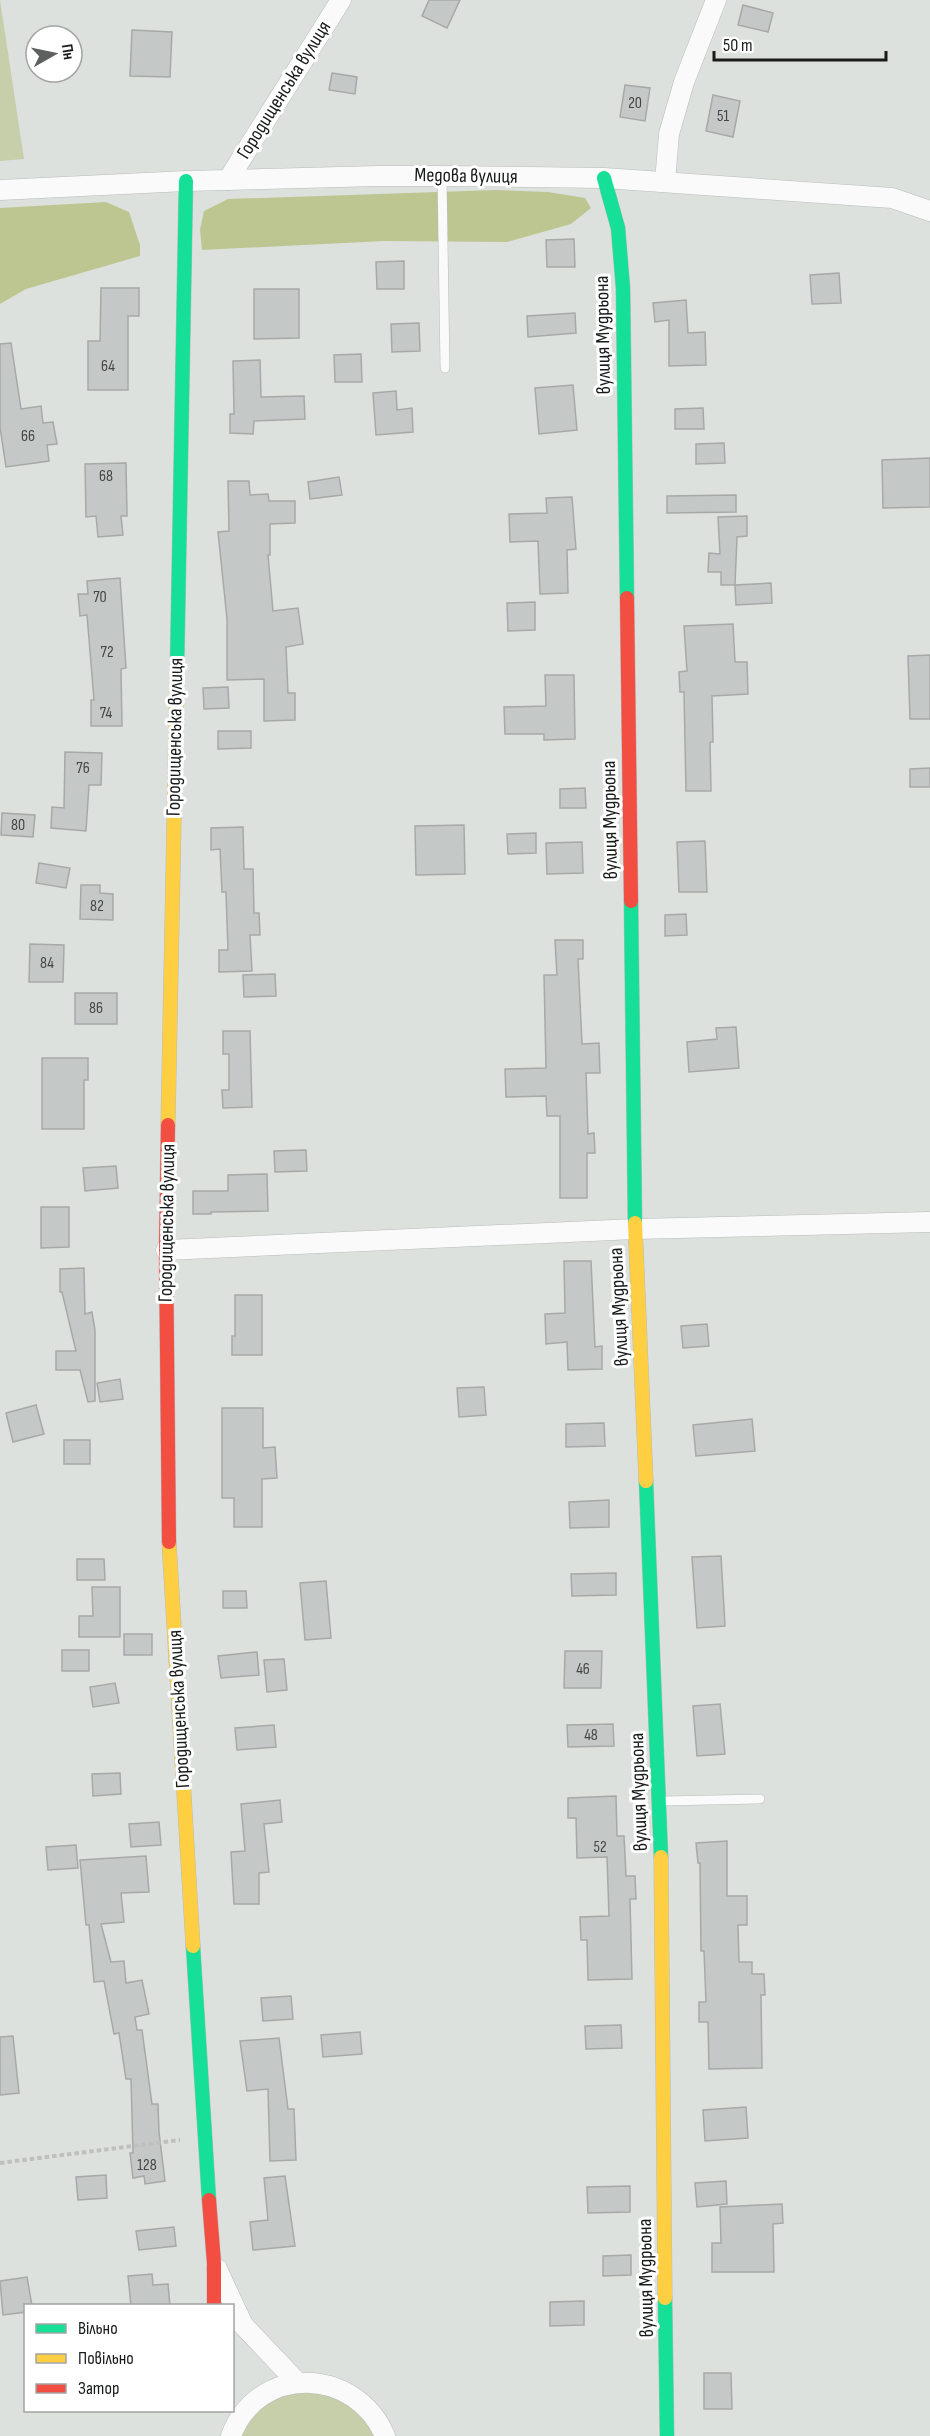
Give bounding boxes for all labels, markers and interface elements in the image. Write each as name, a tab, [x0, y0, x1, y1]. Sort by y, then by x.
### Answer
street label: Городищенська вулиця	[232, 16, 336, 164]
north arrow	[24, 24, 84, 84]
scale bar	[714, 24, 886, 62]
text: 50 m	[723, 35, 753, 56]
text: Пн	[57, 43, 78, 61]
house number: 20	[628, 94, 642, 113]
house number: 51	[717, 107, 729, 126]
street label: Медова вулиця	[414, 163, 518, 189]
street label: вулиця Мудрьона	[590, 275, 616, 395]
house number: 64	[101, 357, 115, 376]
house number: 66	[21, 427, 35, 446]
house number: 68	[99, 467, 113, 486]
house number: 70	[93, 588, 107, 607]
house number: 72	[101, 643, 113, 662]
street label: Городищенська вулиця	[162, 658, 188, 816]
house number: 74	[100, 704, 112, 723]
house number: 76	[76, 759, 90, 778]
street label: вулиця Мудрьона	[597, 760, 623, 880]
house number: 80	[11, 816, 25, 835]
house number: 82	[90, 897, 104, 916]
house number: 84	[40, 954, 54, 973]
house number: 86	[89, 999, 103, 1018]
street label: Городищенська вулиця	[154, 1144, 180, 1302]
street label: вулиця Мудрьона	[604, 1247, 634, 1367]
street label: Городищенська вулиця	[163, 1629, 195, 1789]
house number: 46	[576, 1660, 590, 1679]
house number: 48	[584, 1726, 598, 1745]
street label: вулиця Мудрьона	[625, 1732, 653, 1852]
house number: 52	[593, 1838, 607, 1857]
house number: 128	[137, 2156, 157, 2175]
street label: вулиця Мудрьона	[633, 2218, 659, 2338]
legend	[24, 2304, 234, 2412]
text: Вільно	[78, 2318, 118, 2339]
text: Повільно	[78, 2348, 134, 2369]
text: Затор	[78, 2378, 119, 2399]

